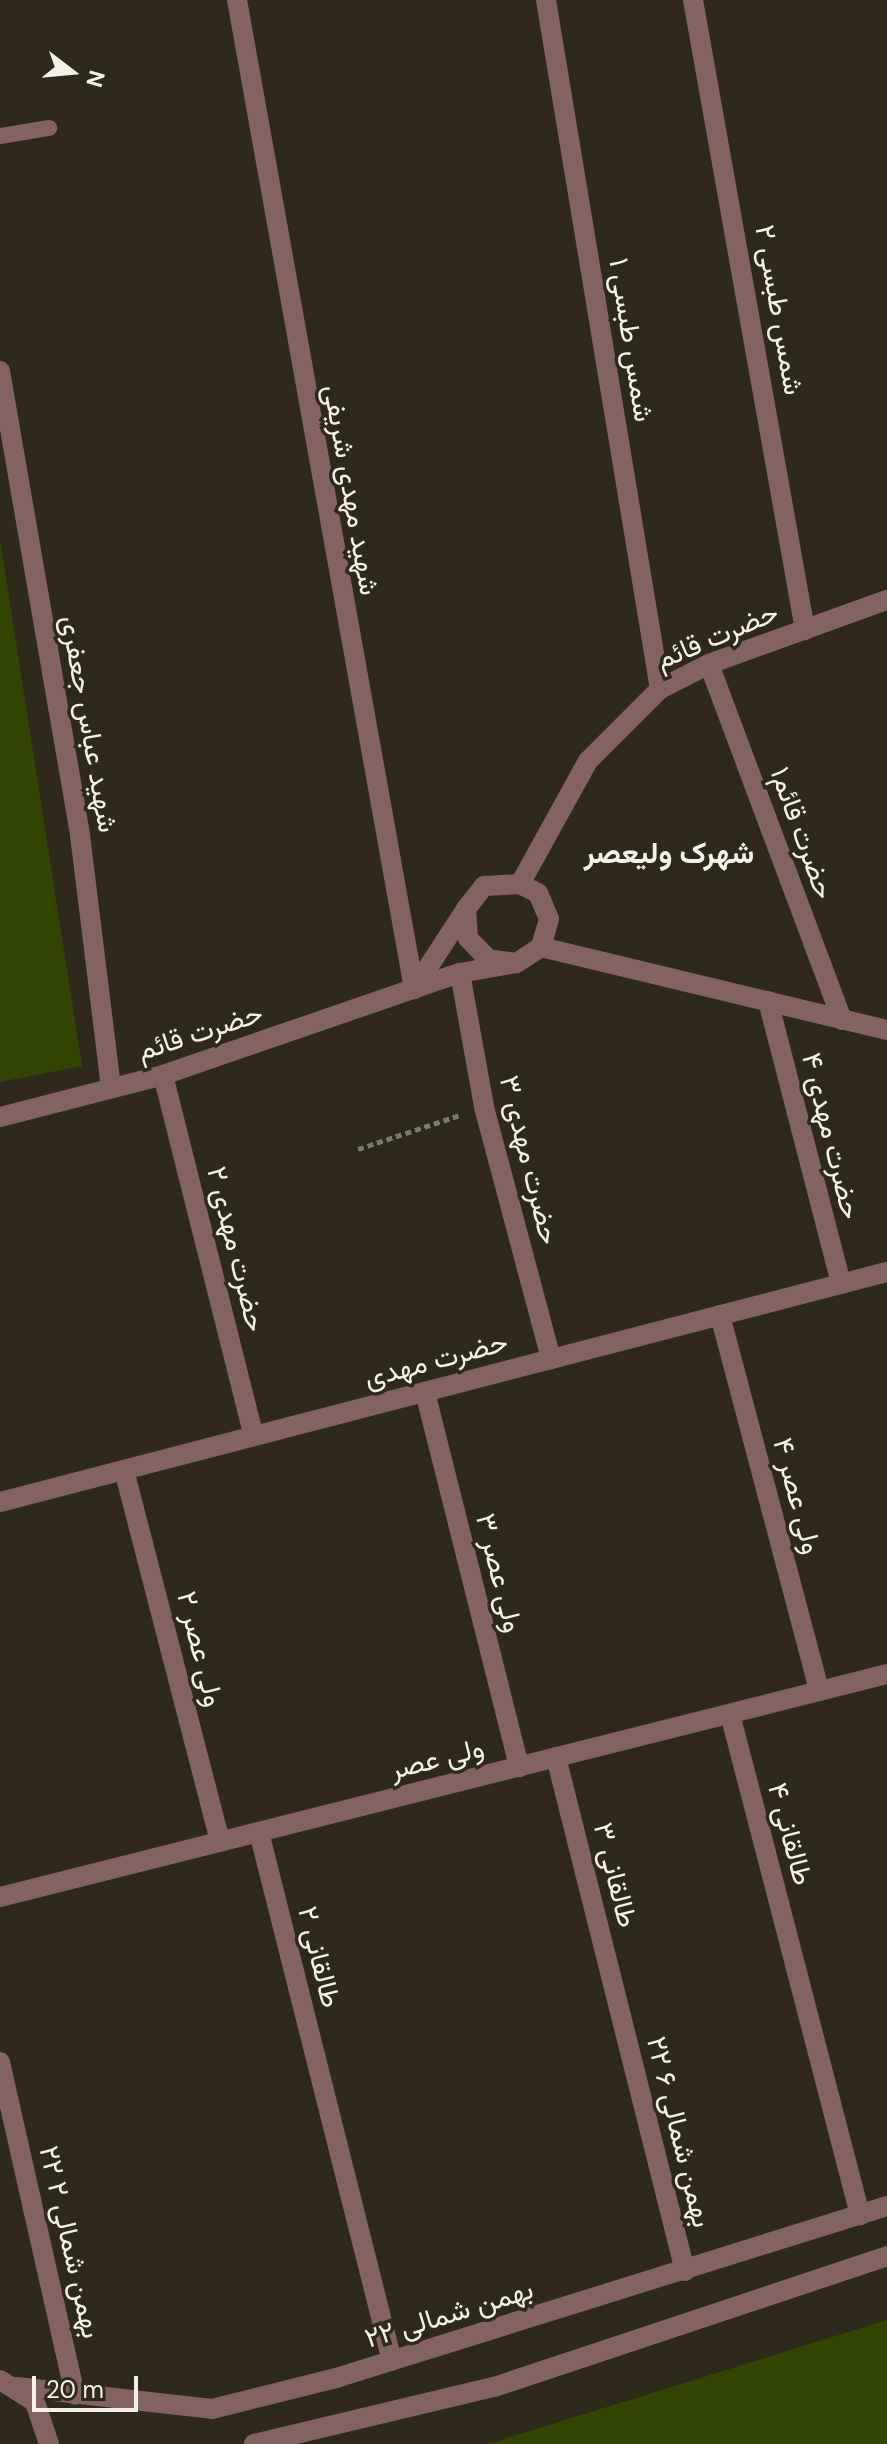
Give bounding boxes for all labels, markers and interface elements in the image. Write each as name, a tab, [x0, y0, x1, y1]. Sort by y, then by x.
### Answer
north arrow	[32, 32, 112, 112]
text: N	[79, 67, 112, 90]
street label: شمس طبسی ۲	[748, 222, 810, 398]
street label: شمس طبسی ۱	[601, 256, 661, 424]
street label: شهید مهدی شریفی	[316, 382, 386, 598]
street label: حضرت قائم	[651, 595, 783, 677]
street label: شهید عباس جعفری	[53, 613, 125, 835]
street label: حضرت قائم۱	[763, 762, 841, 904]
district label: شهرک ولیعصر	[584, 835, 754, 871]
street label: حضرت قائم	[133, 996, 267, 1068]
street label: حضرت مهدی ۴	[794, 1049, 868, 1223]
street label: حضرت مهدی ۳	[492, 1072, 566, 1248]
street label: حضرت مهدی ۲	[199, 1163, 273, 1335]
street label: حضرت مهدی	[361, 1325, 511, 1395]
street label: ولی عصر ۴	[765, 1434, 829, 1558]
street label: ولی عصر ۳	[468, 1510, 530, 1636]
street label: ولی عصر ۲	[169, 1588, 231, 1710]
street label: ولی عصر	[387, 1731, 487, 1787]
street label: طالقانی ۴	[760, 1779, 820, 1889]
street label: طالقانی ۳	[586, 1819, 644, 1931]
street label: طالقانی ۲	[290, 1903, 348, 2011]
street label: ۲۲ بهمن شمالی ۶	[639, 2033, 719, 2231]
street label: ۲۲ بهمن شمالی ۲	[32, 2143, 108, 2341]
street label: ۲۲ بهمن شمالی	[361, 2272, 537, 2356]
scale bar	[36, 2360, 142, 2410]
text: 20 m	[46, 2374, 104, 2405]

